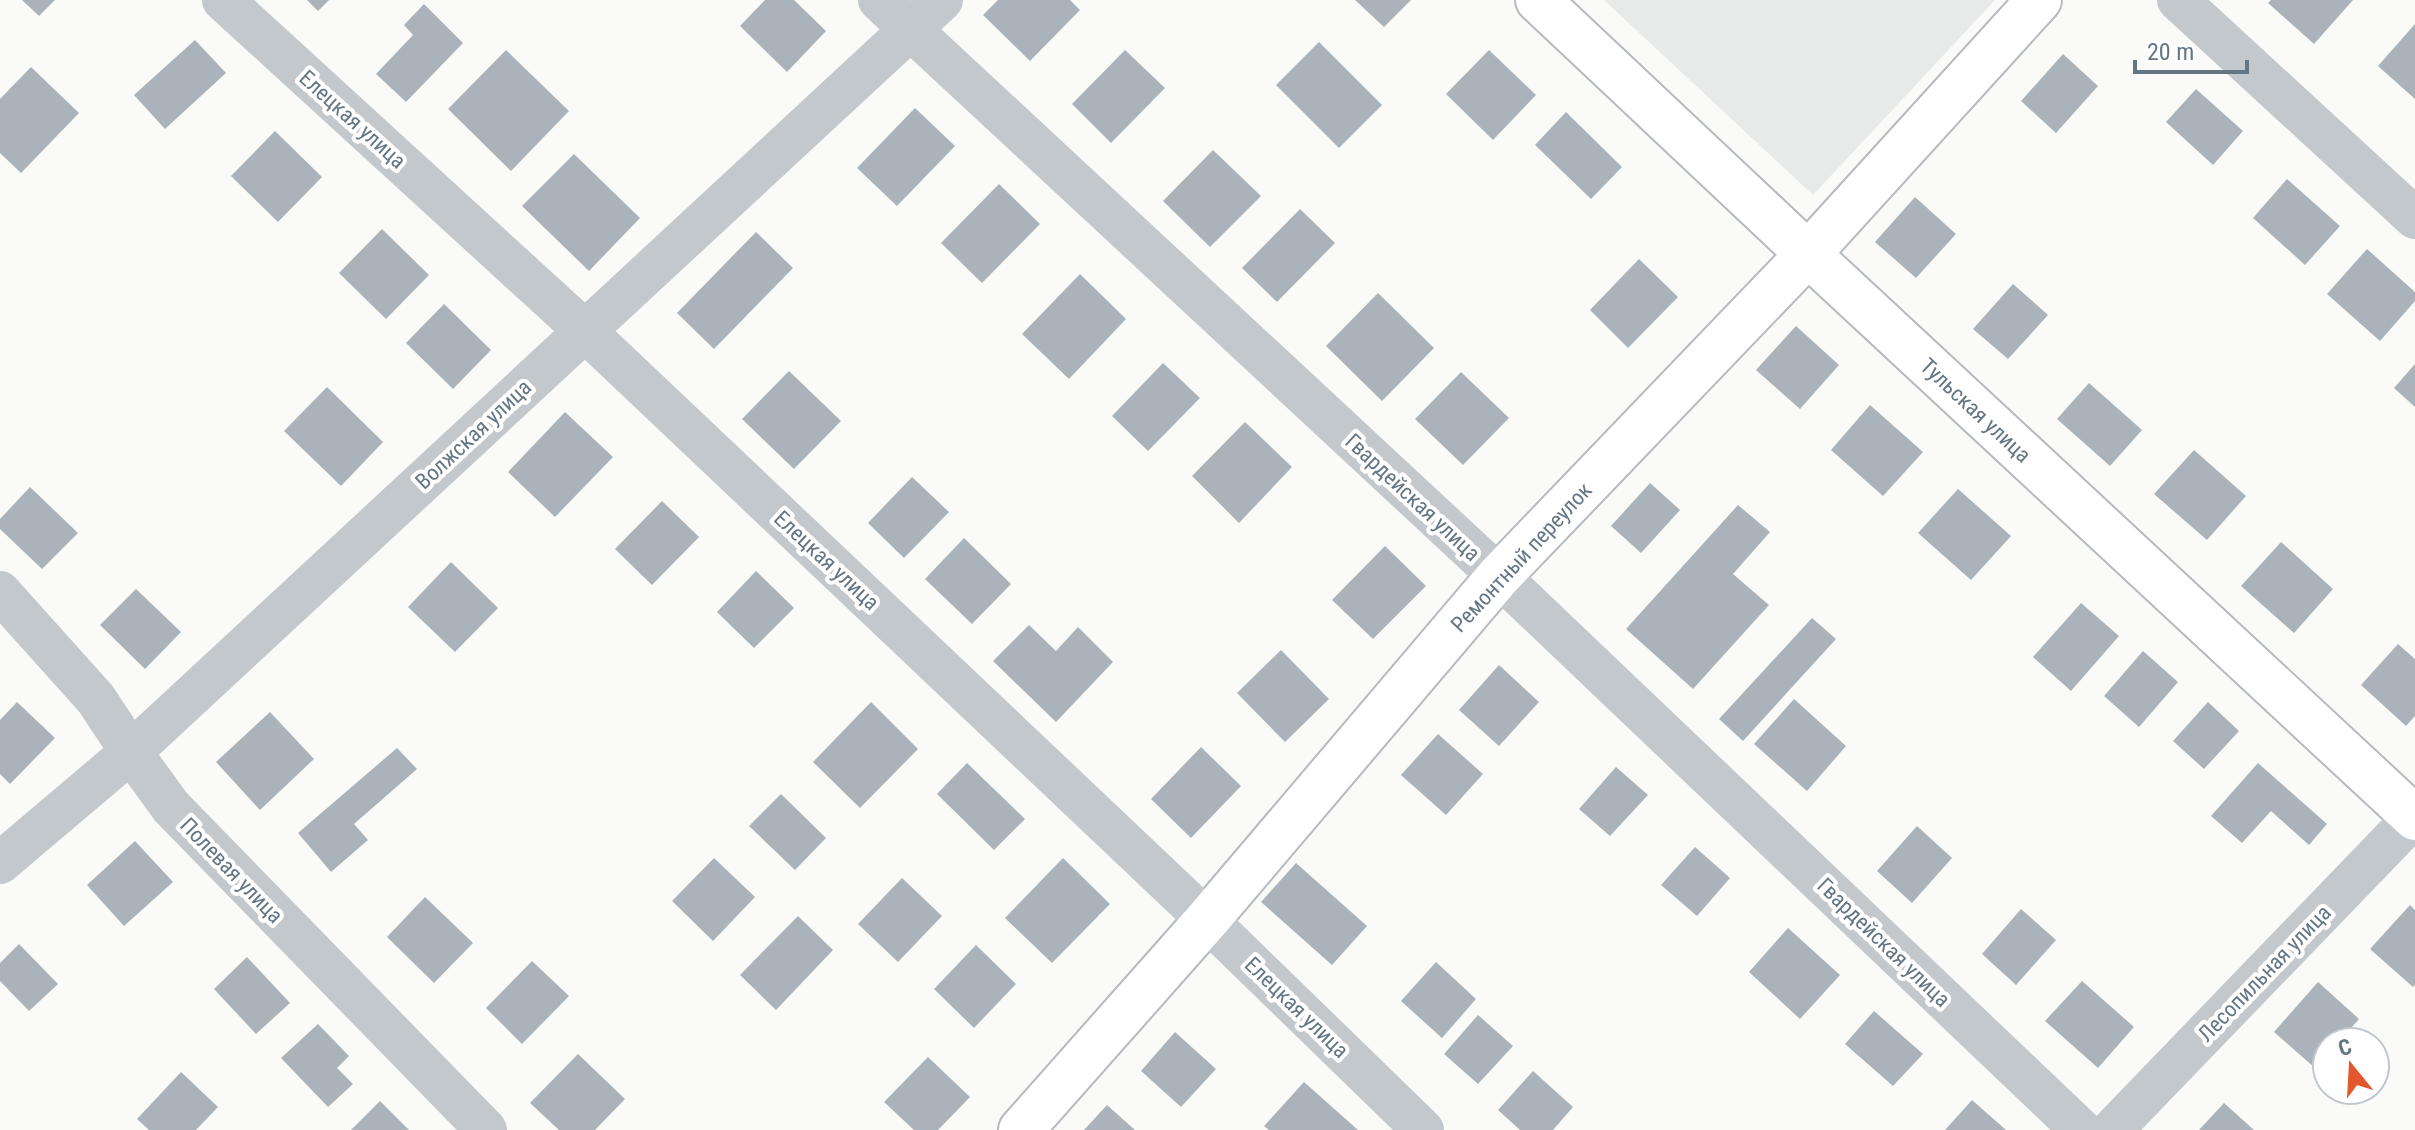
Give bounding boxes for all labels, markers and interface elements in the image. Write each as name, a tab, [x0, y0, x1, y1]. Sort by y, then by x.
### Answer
scale bar	[2135, 24, 2247, 74]
text: 20 m	[2147, 38, 2194, 66]
street label: Елецкая улица	[295, 65, 411, 173]
street label: Тульская улица	[1915, 353, 2036, 468]
street label: Волжская улица	[410, 375, 536, 494]
street label: Гвардейская улица	[1340, 429, 1485, 566]
street label: Ремонтный переулок	[1446, 477, 1597, 637]
street label: Елецкая улица	[769, 506, 884, 615]
street label: Полевая улица	[175, 813, 288, 928]
street label: Гвардейская улица	[1812, 873, 1955, 1012]
street label: Лесопильная улица	[2193, 900, 2336, 1047]
street label: Елецкая улица	[1240, 952, 1354, 1063]
north arrow	[2311, 1026, 2391, 1106]
text: С	[2335, 1034, 2355, 1061]

